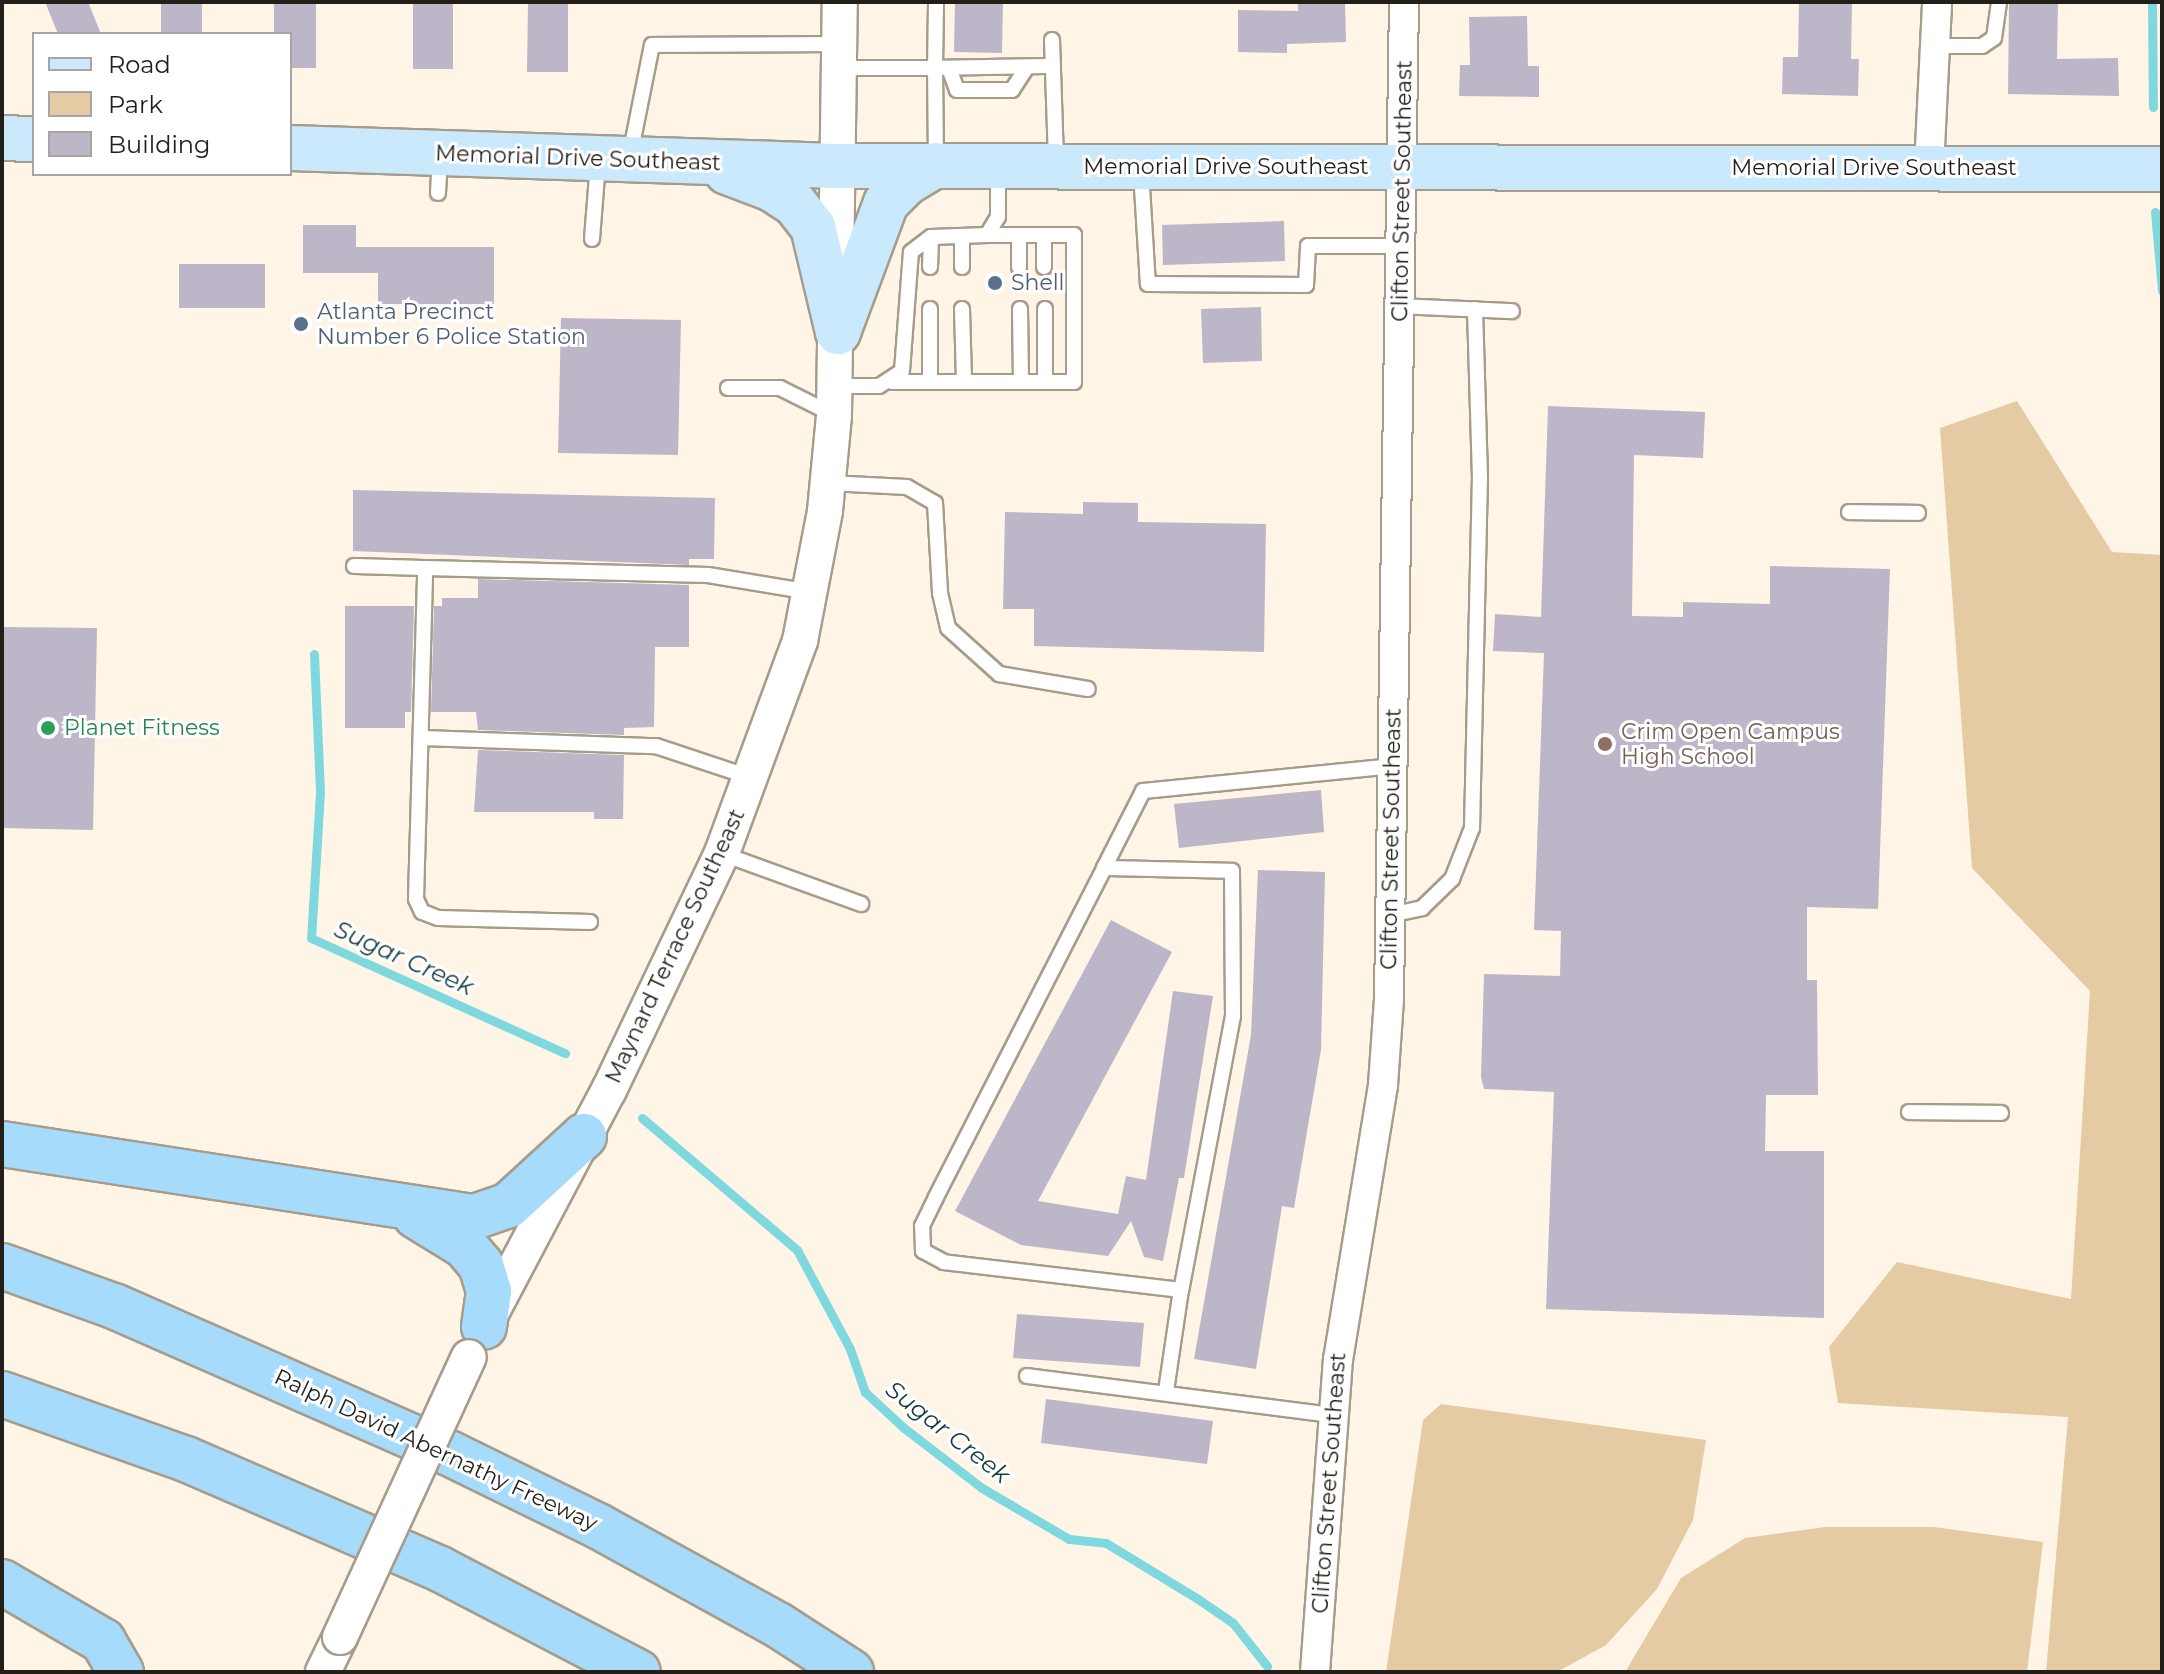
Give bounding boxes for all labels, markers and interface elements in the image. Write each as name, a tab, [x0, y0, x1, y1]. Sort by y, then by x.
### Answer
legend	[32, 32, 292, 176]
text: Road	[108, 50, 171, 79]
street label: Clifton Street Southeast	[1387, 60, 1417, 322]
text: Park	[108, 90, 163, 119]
text: Building	[108, 130, 211, 159]
street label: Memorial Drive Southeast	[435, 140, 721, 176]
street label: Memorial Drive Southeast	[1083, 154, 1369, 180]
street label: Memorial Drive Southeast	[1731, 155, 2017, 181]
place label: Shell	[1011, 270, 1065, 296]
marker: Shell	[986, 274, 1004, 292]
place label: Atlanta Precinct Number 6 Police Station	[317, 298, 586, 350]
marker: Atlanta Precinct Number 6 Police Station	[292, 315, 310, 333]
street label: Clifton Street Southeast	[1376, 708, 1406, 970]
place label: Planet Fitness	[64, 715, 220, 741]
place label: Crim Open Campus High School	[1621, 718, 1840, 770]
marker: Planet Fitness	[39, 719, 57, 737]
marker: Crim Open Campus High School	[1596, 735, 1614, 753]
street label: Maynard Terrace Southeast	[600, 805, 750, 1087]
water label: Sugar Creek	[330, 914, 478, 1002]
street label: Clifton Street Southeast	[1307, 1352, 1351, 1614]
street label: Ralph David Abernathy Freeway	[270, 1363, 602, 1537]
water label: Sugar Creek	[880, 1375, 1016, 1489]

